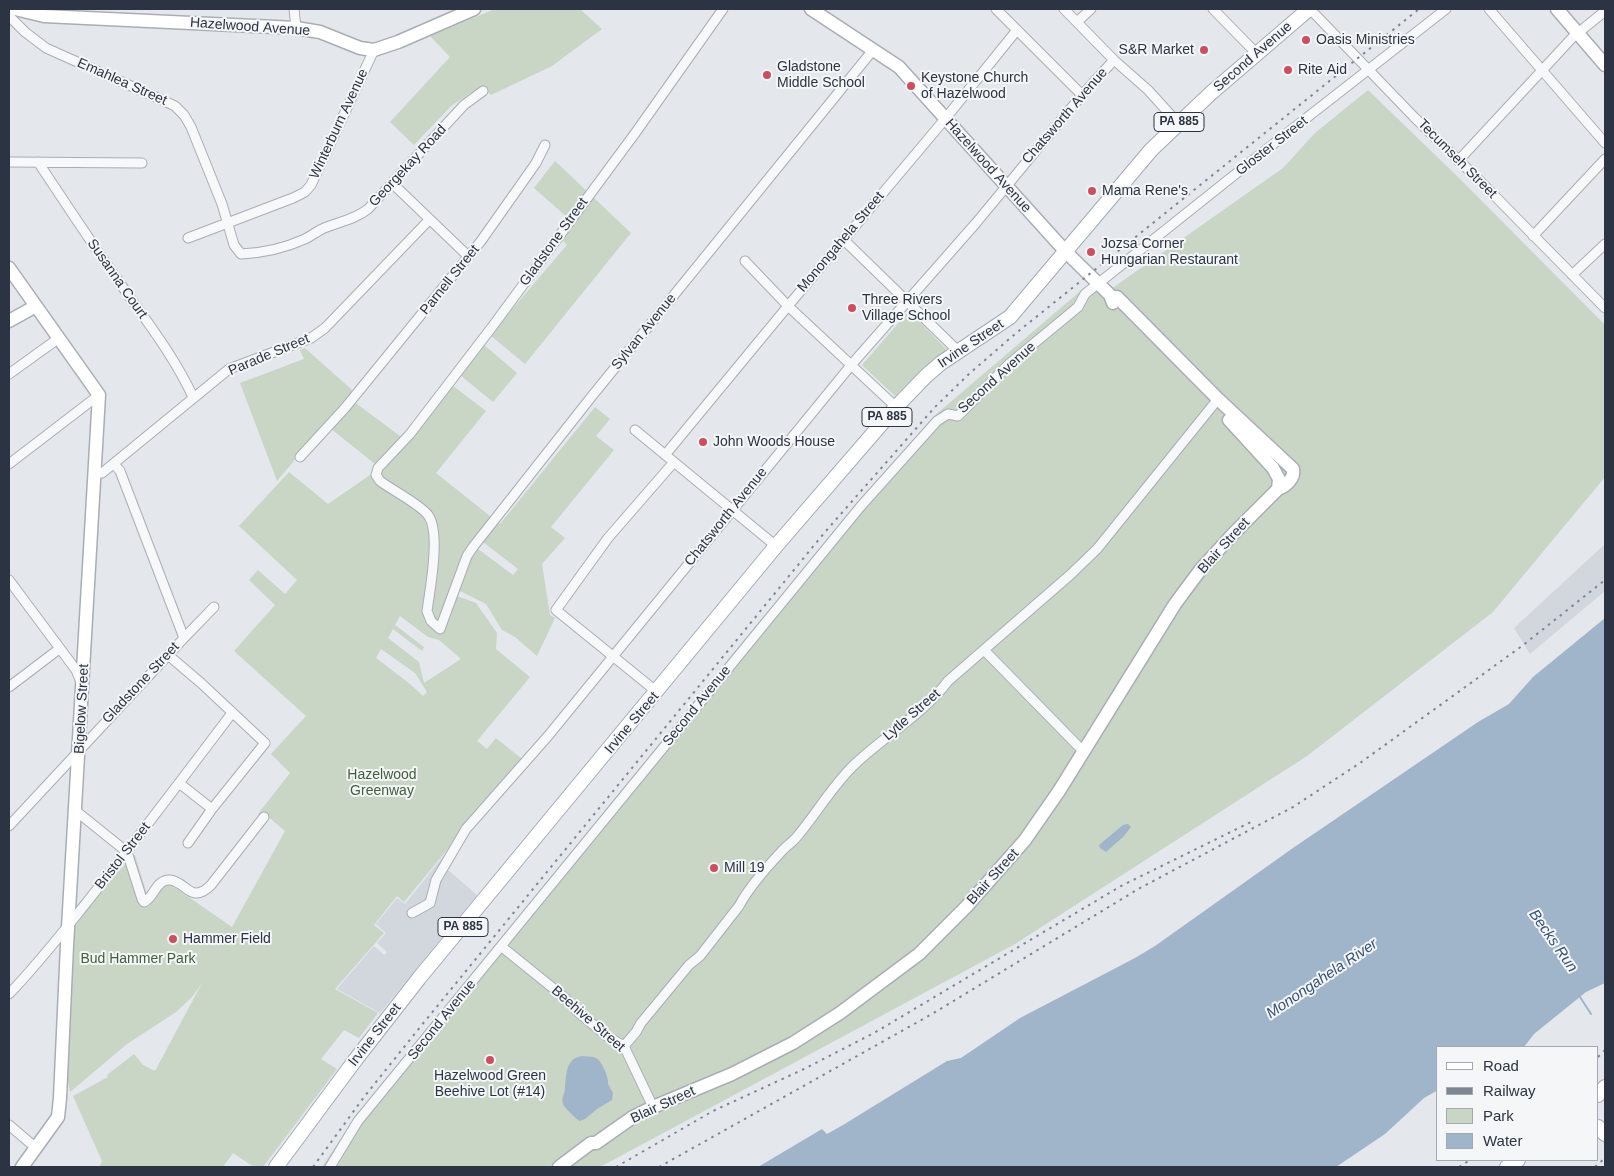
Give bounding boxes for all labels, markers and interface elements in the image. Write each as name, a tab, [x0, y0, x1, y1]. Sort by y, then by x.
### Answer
street label: Hazelwood Avenue	[189, 14, 311, 40]
street label: Second Avenue	[1210, 18, 1296, 96]
place label: Oasis Ministries	[1316, 32, 1415, 48]
marker: Oasis Ministries	[1300, 34, 1312, 46]
place label: S&R Market	[1119, 42, 1194, 58]
marker: S&R Market	[1198, 44, 1210, 56]
street label: Emahlea Street	[75, 55, 169, 109]
place label: Gladstone Middle School	[777, 59, 865, 92]
place label: Rite Aid	[1298, 62, 1347, 78]
street label: Chatsworth Avenue	[1019, 64, 1111, 168]
marker: Rite Aid	[1282, 64, 1294, 76]
street label: Winterburn Avenue	[306, 66, 372, 182]
marker: Gladstone Middle School	[761, 69, 773, 81]
place label: Keystone Church of Hazelwood	[921, 70, 1028, 102]
marker: Keystone Church of Hazelwood	[905, 80, 917, 92]
road number: PA 885	[1154, 112, 1204, 132]
street label: Gloster Street	[1233, 113, 1311, 179]
street label: Hazelwood Avenue	[941, 116, 1035, 216]
street label: Tecumseh Street	[1414, 116, 1500, 202]
street label: Georgekay Road	[366, 122, 450, 210]
place label: Mama Rene's	[1102, 183, 1188, 199]
marker: Mama Rene's	[1086, 185, 1098, 197]
street label: Monongahela Street	[794, 188, 888, 296]
street label: Gladstone Street	[516, 195, 592, 289]
street label: Susanna Court	[83, 236, 151, 322]
place label: Jozsa Corner Hungarian Restaurant	[1101, 236, 1238, 268]
street label: Parnell Street	[417, 242, 483, 318]
marker: Jozsa Corner Hungarian Restaurant	[1085, 246, 1097, 258]
street label: Sylvan Avenue	[608, 291, 680, 373]
place label: Three Rivers Village School	[862, 292, 950, 324]
marker: Three Rivers Village School	[846, 302, 858, 314]
street label: Irvine Street	[935, 316, 1007, 372]
street label: Parade Street	[226, 330, 312, 380]
street label: Second Avenue	[955, 339, 1039, 417]
road number: PA 885	[862, 408, 912, 427]
place label: John Woods House	[713, 434, 835, 450]
marker: John Woods House	[697, 436, 709, 448]
street label: Chatsworth Avenue	[681, 464, 771, 570]
street label: Blair Street	[1195, 515, 1253, 577]
street label: Gladstone Street	[99, 639, 183, 727]
street label: Second Avenue	[659, 662, 735, 750]
street label: Bigelow Street	[71, 663, 93, 755]
street label: Lytle Street	[880, 686, 944, 744]
street label: Irvine Street	[601, 689, 663, 757]
park label: Hazelwood Greenway	[347, 767, 417, 800]
street label: Bristol Street	[92, 819, 154, 893]
street label: Blair Street	[964, 846, 1022, 908]
place label: Mill 19	[724, 860, 764, 876]
marker: Mill 19	[708, 862, 720, 874]
water label: Becks Run	[1525, 906, 1581, 976]
road number: PA 885	[438, 918, 488, 936]
place label: Hammer Field	[183, 931, 271, 947]
marker: Hammer Field	[167, 933, 179, 945]
water label: Monongahela River	[1263, 935, 1381, 1023]
park label: Bud Hammer Park	[80, 951, 196, 967]
street label: Second Avenue	[404, 976, 480, 1064]
street label: Beehive Street	[548, 983, 628, 1055]
street label: Irvine Street	[345, 1000, 405, 1070]
legend	[1436, 1046, 1599, 1161]
marker: Hazelwood Green Beehive Lot (#14)	[484, 1054, 496, 1066]
text: Road	[1483, 1057, 1519, 1074]
place label: Hazelwood Green Beehive Lot (#14)	[434, 1068, 546, 1100]
text: Railway	[1483, 1082, 1536, 1099]
street label: Blair Street	[628, 1083, 698, 1127]
text: Park	[1483, 1107, 1514, 1124]
text: Water	[1483, 1132, 1522, 1149]

